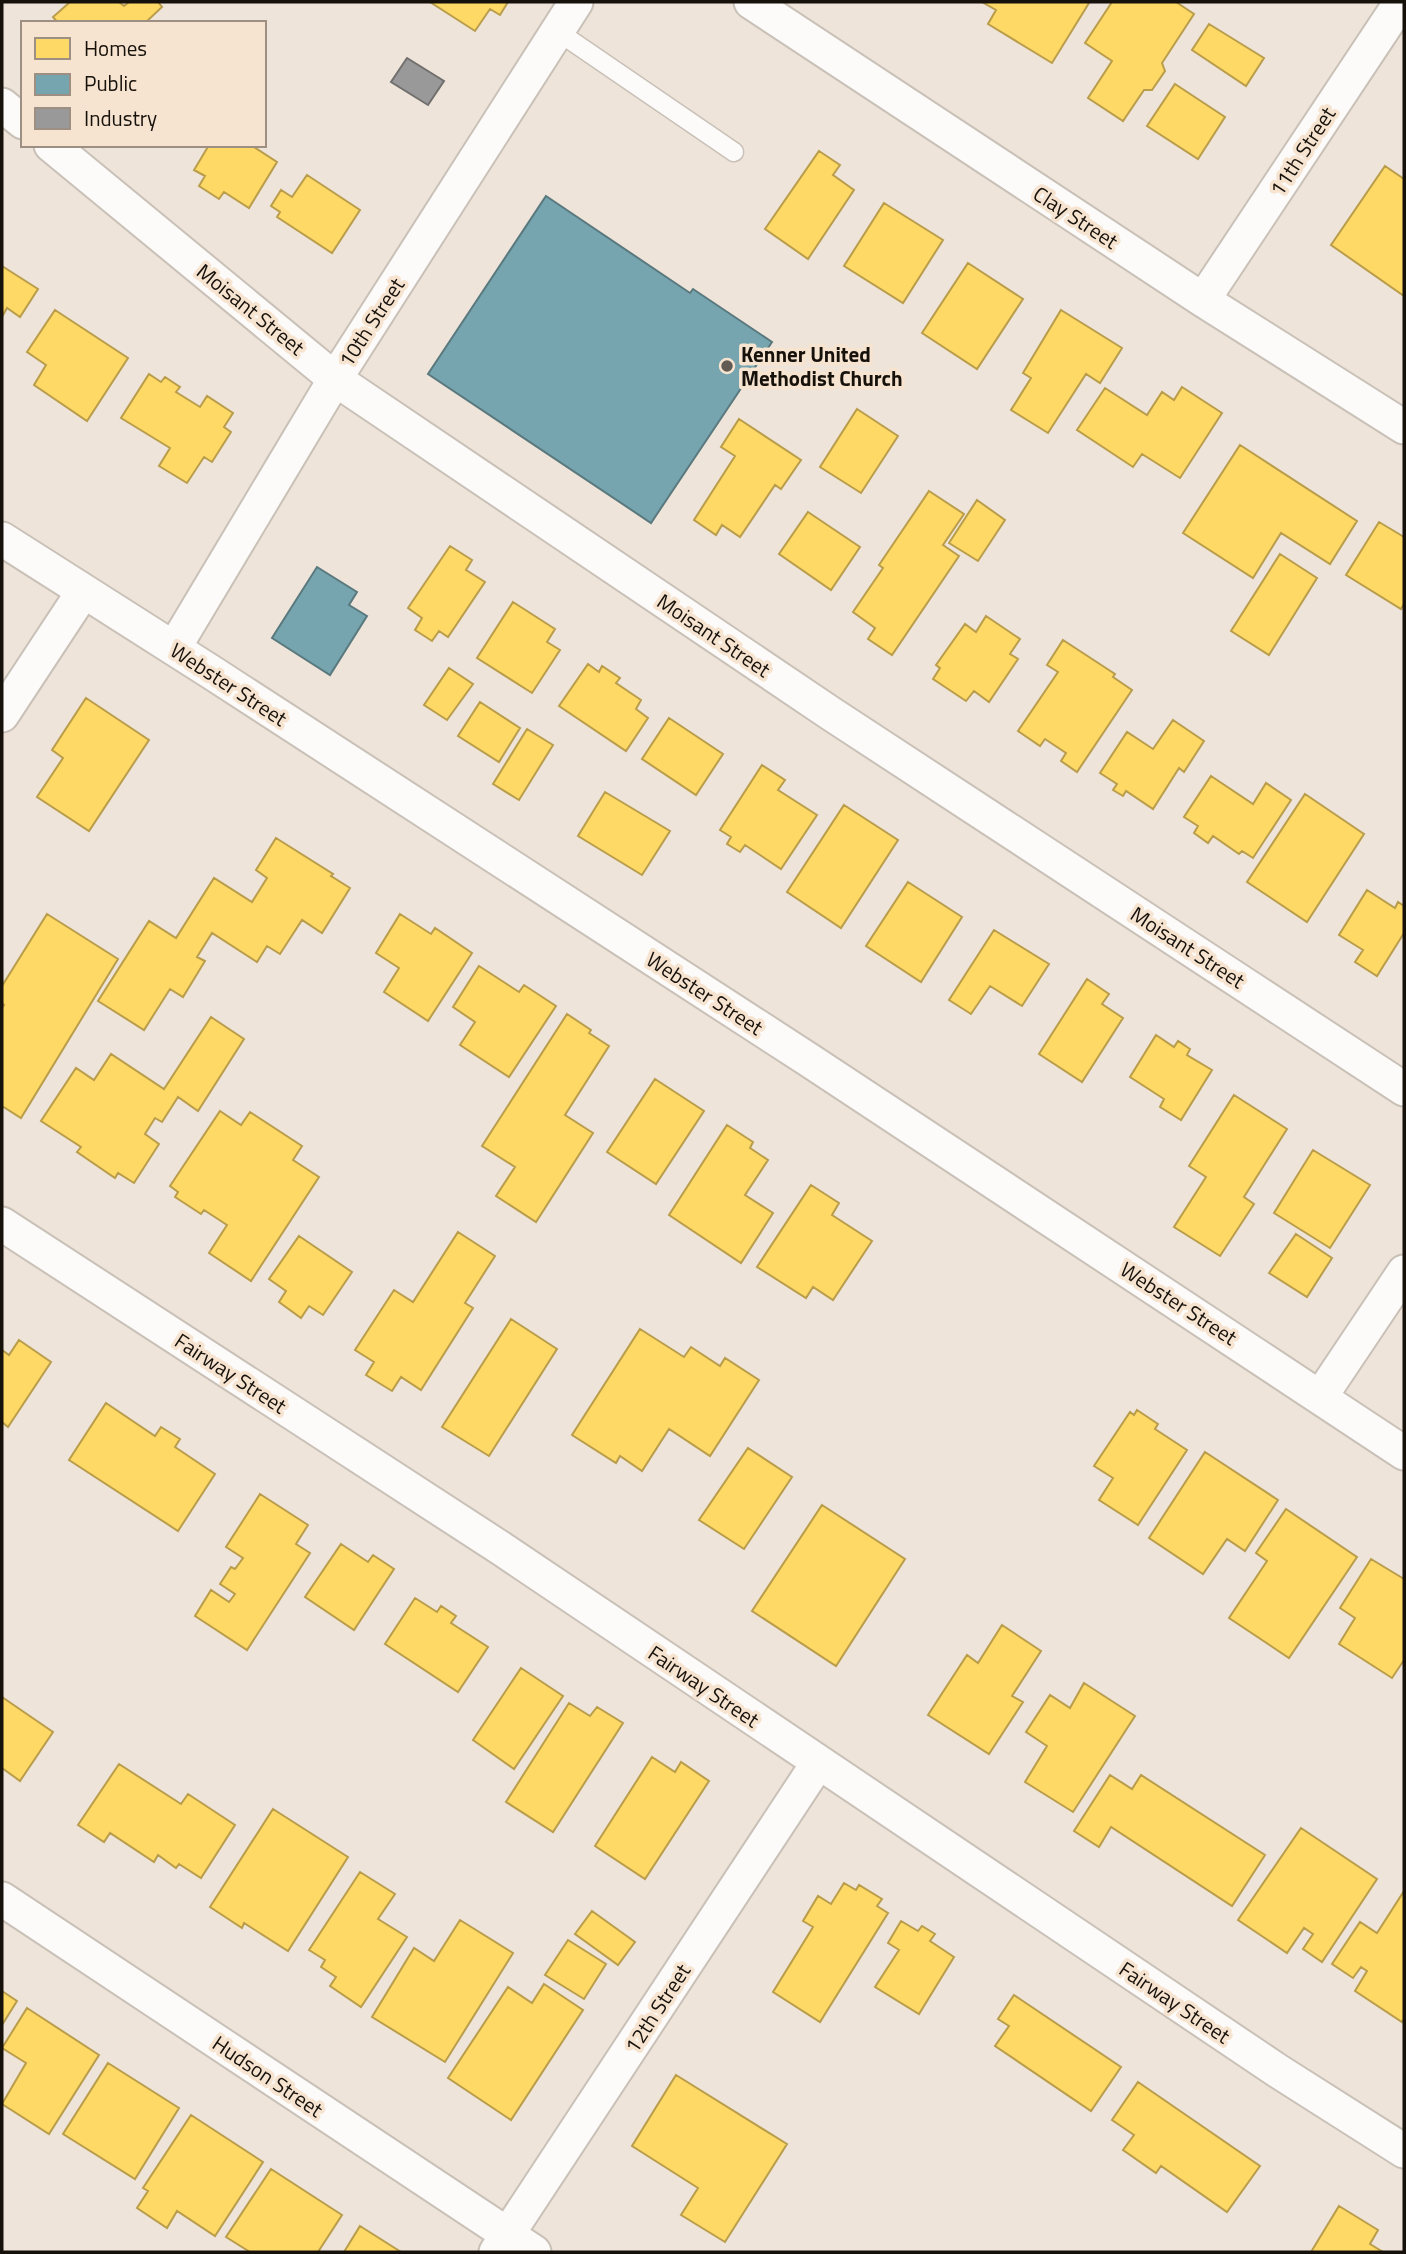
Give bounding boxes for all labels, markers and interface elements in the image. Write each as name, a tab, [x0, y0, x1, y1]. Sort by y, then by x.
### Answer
legend	[21, 21, 266, 147]
text: Homes	[84, 32, 147, 64]
text: Public	[84, 67, 137, 99]
street label: 11th Street	[1261, 99, 1343, 202]
text: Industry	[84, 102, 157, 134]
street label: Clay Street	[1027, 178, 1125, 257]
street label: Moisant Street	[190, 255, 312, 363]
street label: 10th Street	[330, 270, 412, 373]
place label: Kenner United Methodist Church	[741, 338, 903, 394]
marker: Kenner United Methodist Church	[719, 358, 735, 374]
street label: Moisant Street	[651, 585, 778, 685]
street label: Webster Street	[164, 634, 294, 734]
street label: Moisant Street	[1124, 898, 1252, 996]
street label: Webster Street	[640, 943, 770, 1043]
street label: Webster Street	[1114, 1253, 1244, 1353]
street label: Fairway Street	[169, 1325, 294, 1422]
street label: Fairway Street	[642, 1637, 767, 1735]
street label: Fairway Street	[1113, 1953, 1238, 2051]
street label: 12th Street	[616, 1956, 698, 2059]
street label: Hudson Street	[206, 2027, 330, 2125]

